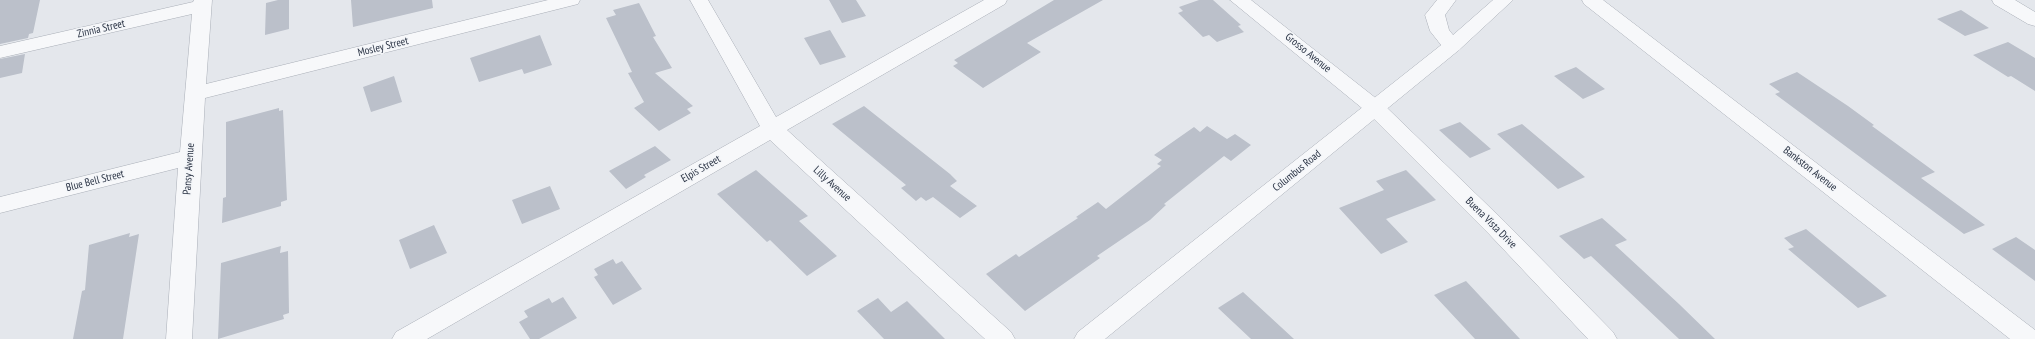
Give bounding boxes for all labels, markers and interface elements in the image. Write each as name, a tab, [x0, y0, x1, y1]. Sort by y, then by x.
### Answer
street label: Zinnia Street	[76, 17, 126, 41]
street label: Grosso Avenue	[1282, 30, 1334, 76]
street label: Mosley Street	[356, 34, 410, 60]
street label: Pansy Avenue	[181, 143, 197, 195]
street label: Bankston Avenue	[1780, 144, 1840, 194]
street label: Columbus Road	[1270, 148, 1324, 194]
street label: Elpis Street	[679, 152, 723, 186]
street label: Lilly Avenue	[810, 164, 854, 204]
street label: Blue Bell Street	[65, 167, 125, 195]
street label: Buena Vista Drive	[1463, 195, 1519, 251]

